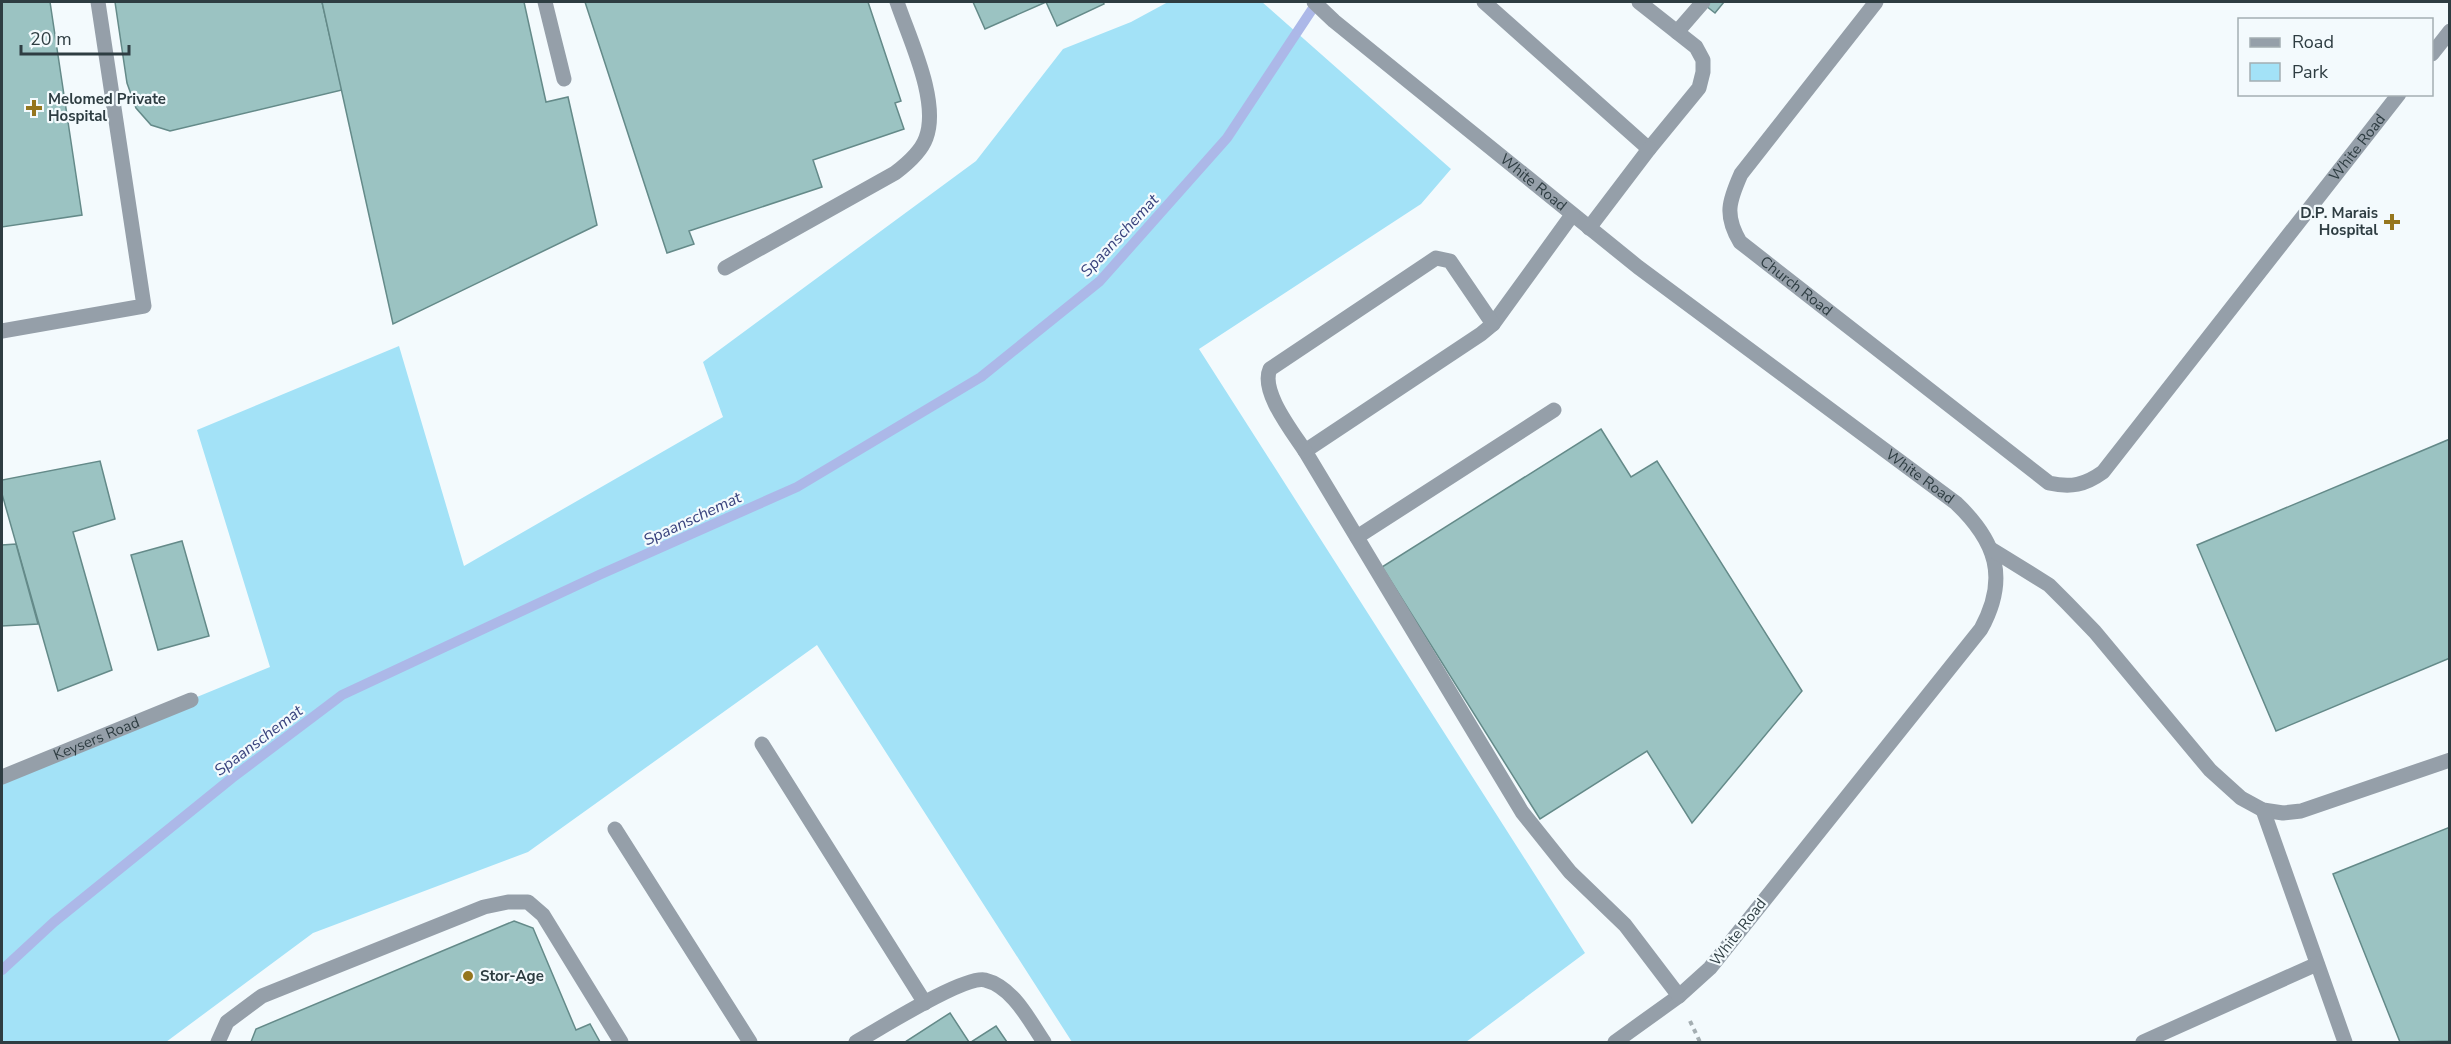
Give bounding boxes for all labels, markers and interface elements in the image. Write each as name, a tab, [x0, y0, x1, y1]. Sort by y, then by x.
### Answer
scale bar	[21, 18, 129, 56]
legend	[2238, 18, 2433, 96]
text: 20 m	[30, 27, 72, 51]
text: Road	[2292, 30, 2334, 54]
text: Park	[2292, 60, 2329, 84]
place label: Melomed Private Hospital	[48, 89, 166, 126]
marker: Melomed Private Hospital	[25, 99, 43, 117]
street label: White Road	[2325, 109, 2390, 185]
street label: White Road	[1496, 149, 1571, 215]
water label: Spaanschemat	[1076, 189, 1164, 282]
place label: D.P. Marais Hospital	[2300, 203, 2378, 240]
marker: D.P. Marais Hospital	[2383, 213, 2401, 231]
street label: Church Road	[1756, 251, 1837, 320]
street label: White Road	[1882, 444, 1958, 508]
water label: Spaanschemat	[640, 486, 745, 551]
water label: Spaanschemat	[210, 700, 308, 781]
street label: Keysers Road	[50, 712, 142, 765]
street label: White Road	[1705, 894, 1771, 970]
place label: Stor-Age	[480, 966, 544, 986]
marker: Stor-Age	[461, 969, 475, 983]

